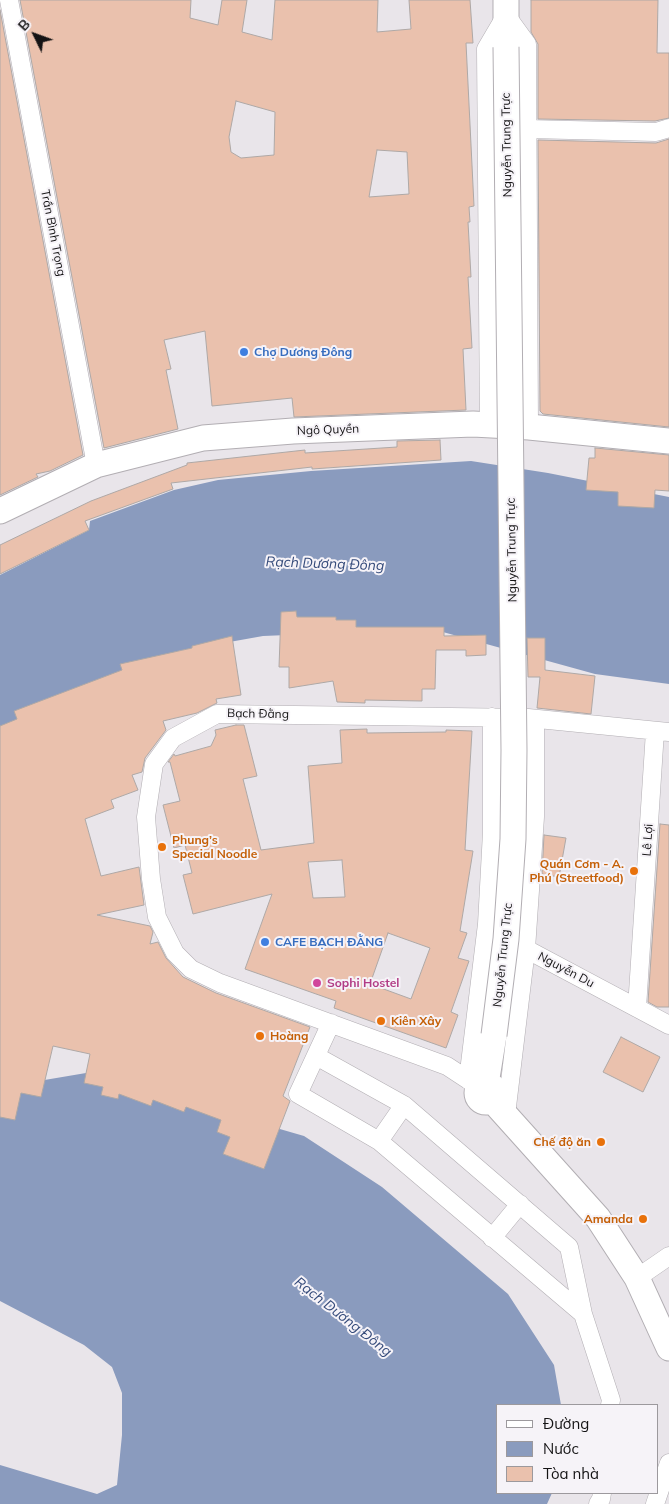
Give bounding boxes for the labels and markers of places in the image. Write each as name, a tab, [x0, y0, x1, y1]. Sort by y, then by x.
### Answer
place label: Chợ Dương Đông	[254, 345, 352, 359]
marker: Chợ Dương Đông	[238, 346, 250, 358]
place label: Phung’s Special Noodle	[172, 833, 257, 861]
marker: Phung’s Special Noodle	[156, 841, 168, 853]
place label: Quán Cơm - A. Phú (Streetfood)	[529, 857, 624, 885]
marker: Quán Cơm - A. Phú (Streetfood)	[628, 865, 640, 877]
place label: CAFE BẠCH ĐẰNG	[275, 935, 383, 949]
marker: CAFE BẠCH ĐẰNG	[259, 936, 271, 948]
place label: Sophi Hostel	[327, 976, 399, 990]
marker: Sophi Hostel	[311, 977, 323, 989]
place label: Kiên Xây	[391, 1014, 441, 1028]
marker: Kiên Xây	[375, 1015, 387, 1027]
place label: Hoàng	[270, 1029, 309, 1043]
marker: Hoàng	[254, 1030, 266, 1042]
place label: Chế độ ăn	[533, 1135, 591, 1149]
marker: Chế độ ăn	[595, 1136, 607, 1148]
place label: Amanda	[584, 1212, 633, 1226]
marker: Amanda	[637, 1213, 649, 1225]

